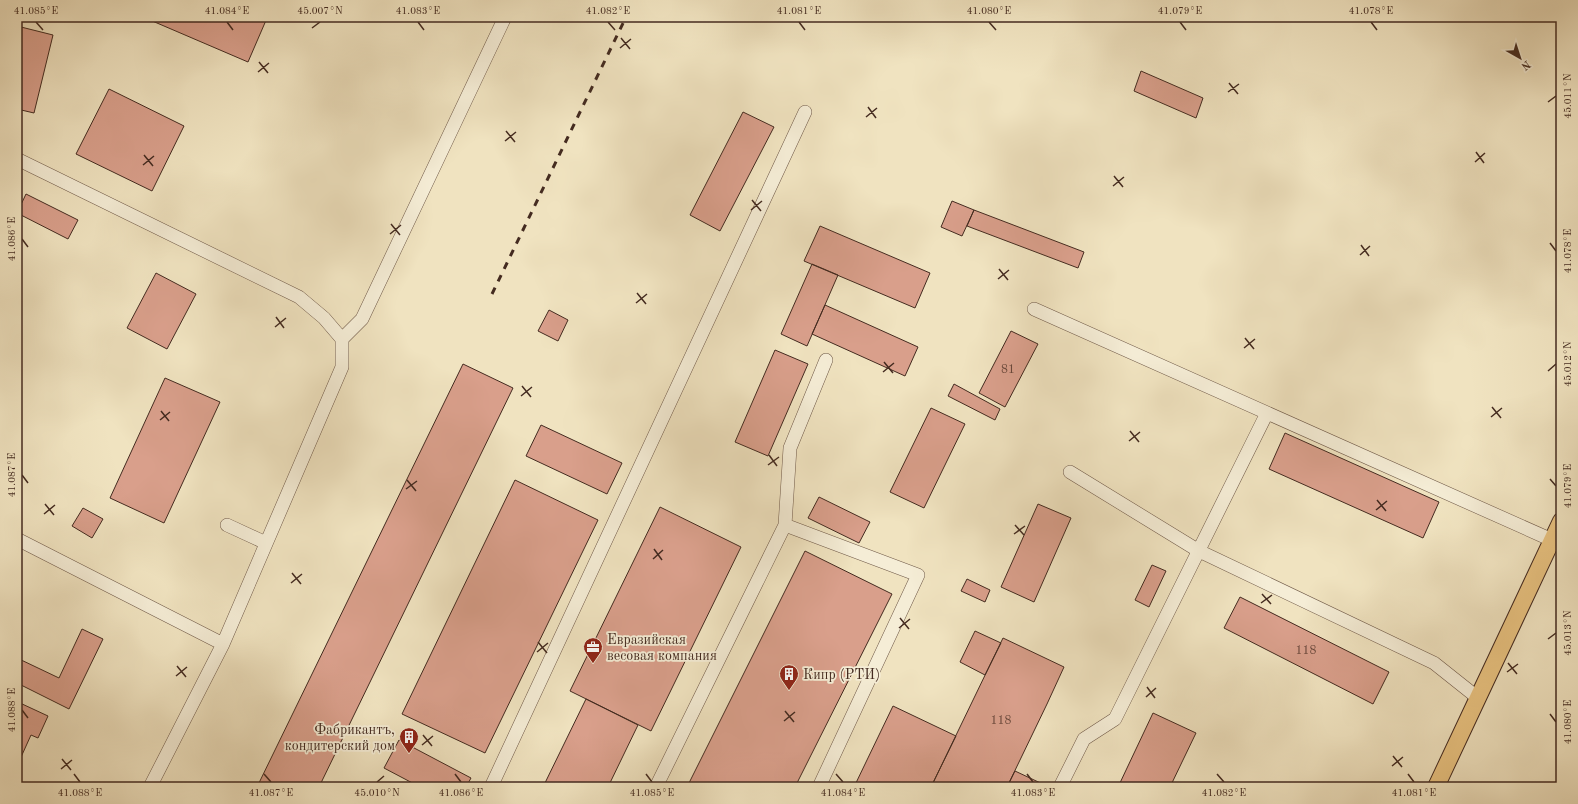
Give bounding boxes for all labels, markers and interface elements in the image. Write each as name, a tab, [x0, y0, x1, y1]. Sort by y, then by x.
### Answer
text: 41.085°E	[14, 6, 58, 16]
text: 41.084°E	[205, 6, 249, 16]
text: 45.007°N	[297, 6, 343, 16]
text: 41.083°E	[396, 6, 440, 16]
text: 41.082°E	[586, 6, 630, 16]
text: 41.081°E	[777, 6, 821, 16]
text: 41.080°E	[967, 6, 1011, 16]
text: 41.079°E	[1158, 6, 1202, 16]
text: 41.078°E	[1349, 6, 1393, 16]
north arrow	[1500, 38, 1540, 78]
text: N	[1518, 58, 1532, 72]
text: 45.011°N	[1563, 73, 1573, 119]
text: 41.086°E	[7, 217, 17, 261]
text: 41.078°E	[1563, 229, 1573, 273]
text: 45.012°N	[1563, 341, 1573, 387]
house number: 81	[1001, 364, 1015, 376]
text: 41.087°E	[7, 453, 17, 497]
text: 41.079°E	[1563, 464, 1573, 508]
text: 45.013°N	[1563, 610, 1573, 656]
place label: Евразийская весовая компания	[607, 633, 717, 663]
office icon: Евразийская весовая компания	[582, 636, 604, 664]
house number: 118	[1296, 645, 1316, 657]
building icon: Кипр (РТИ)	[778, 663, 800, 691]
place label: Кипр (РТИ)	[803, 668, 880, 682]
text: 41.088°E	[7, 688, 17, 732]
text: 41.080°E	[1563, 700, 1573, 744]
house number: 118	[991, 715, 1011, 727]
place label: Фабрикантъ, кондитерский дом	[285, 723, 395, 753]
building icon: Фабрикантъ, кондитерский дом	[398, 726, 420, 754]
text: 41.088°E	[58, 788, 102, 798]
text: 41.087°E	[249, 788, 293, 798]
text: 45.010°N	[354, 788, 400, 798]
text: 41.086°E	[439, 788, 483, 798]
text: 41.085°E	[630, 788, 674, 798]
text: 41.084°E	[821, 788, 865, 798]
text: 41.083°E	[1011, 788, 1055, 798]
text: 41.082°E	[1202, 788, 1246, 798]
text: 41.081°E	[1392, 788, 1436, 798]

